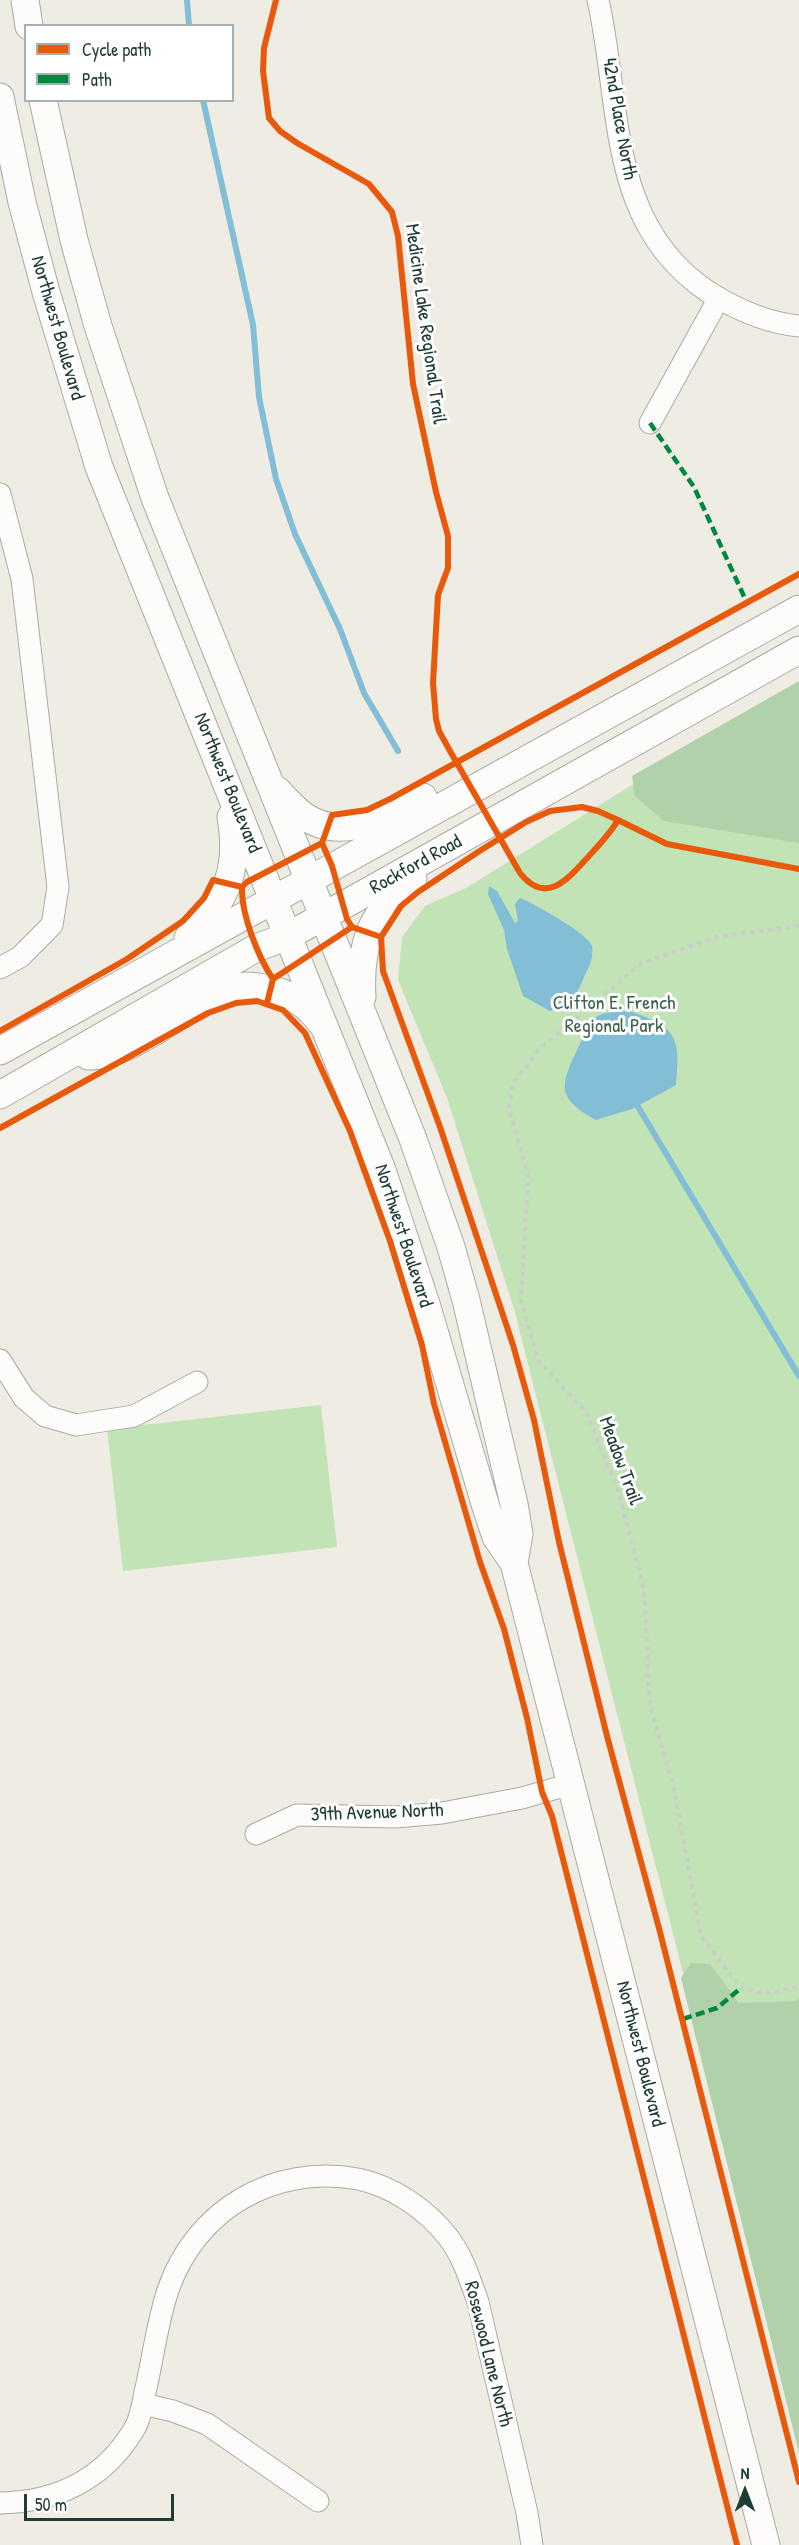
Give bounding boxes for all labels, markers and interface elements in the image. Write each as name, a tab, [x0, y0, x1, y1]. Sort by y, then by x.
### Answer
legend	[24, 24, 234, 102]
text: Cycle path	[82, 37, 151, 62]
street label: 42nd Place North	[596, 56, 642, 182]
text: Path	[82, 67, 111, 92]
street label: Medicine Lake Regional Trail	[399, 222, 451, 426]
street label: Northwest Boulevard	[25, 253, 89, 403]
street label: Northwest Boulevard	[188, 709, 266, 857]
street label: Rockford Road	[366, 830, 466, 900]
park label: Clifton E. French Regional Park	[553, 992, 675, 1039]
street label: Northwest Boulevard	[369, 1161, 437, 1311]
street label: Meadow Trail	[593, 1414, 647, 1508]
street label: 39th Avenue North	[310, 1799, 444, 1827]
street label: Northwest Boulevard	[610, 1979, 670, 2129]
street label: Rosewood Lane North	[458, 2279, 518, 2429]
north arrow	[715, 2461, 775, 2521]
text: N	[741, 2462, 749, 2484]
scale bar	[27, 2482, 177, 2520]
text: 50 m	[35, 2492, 67, 2517]

